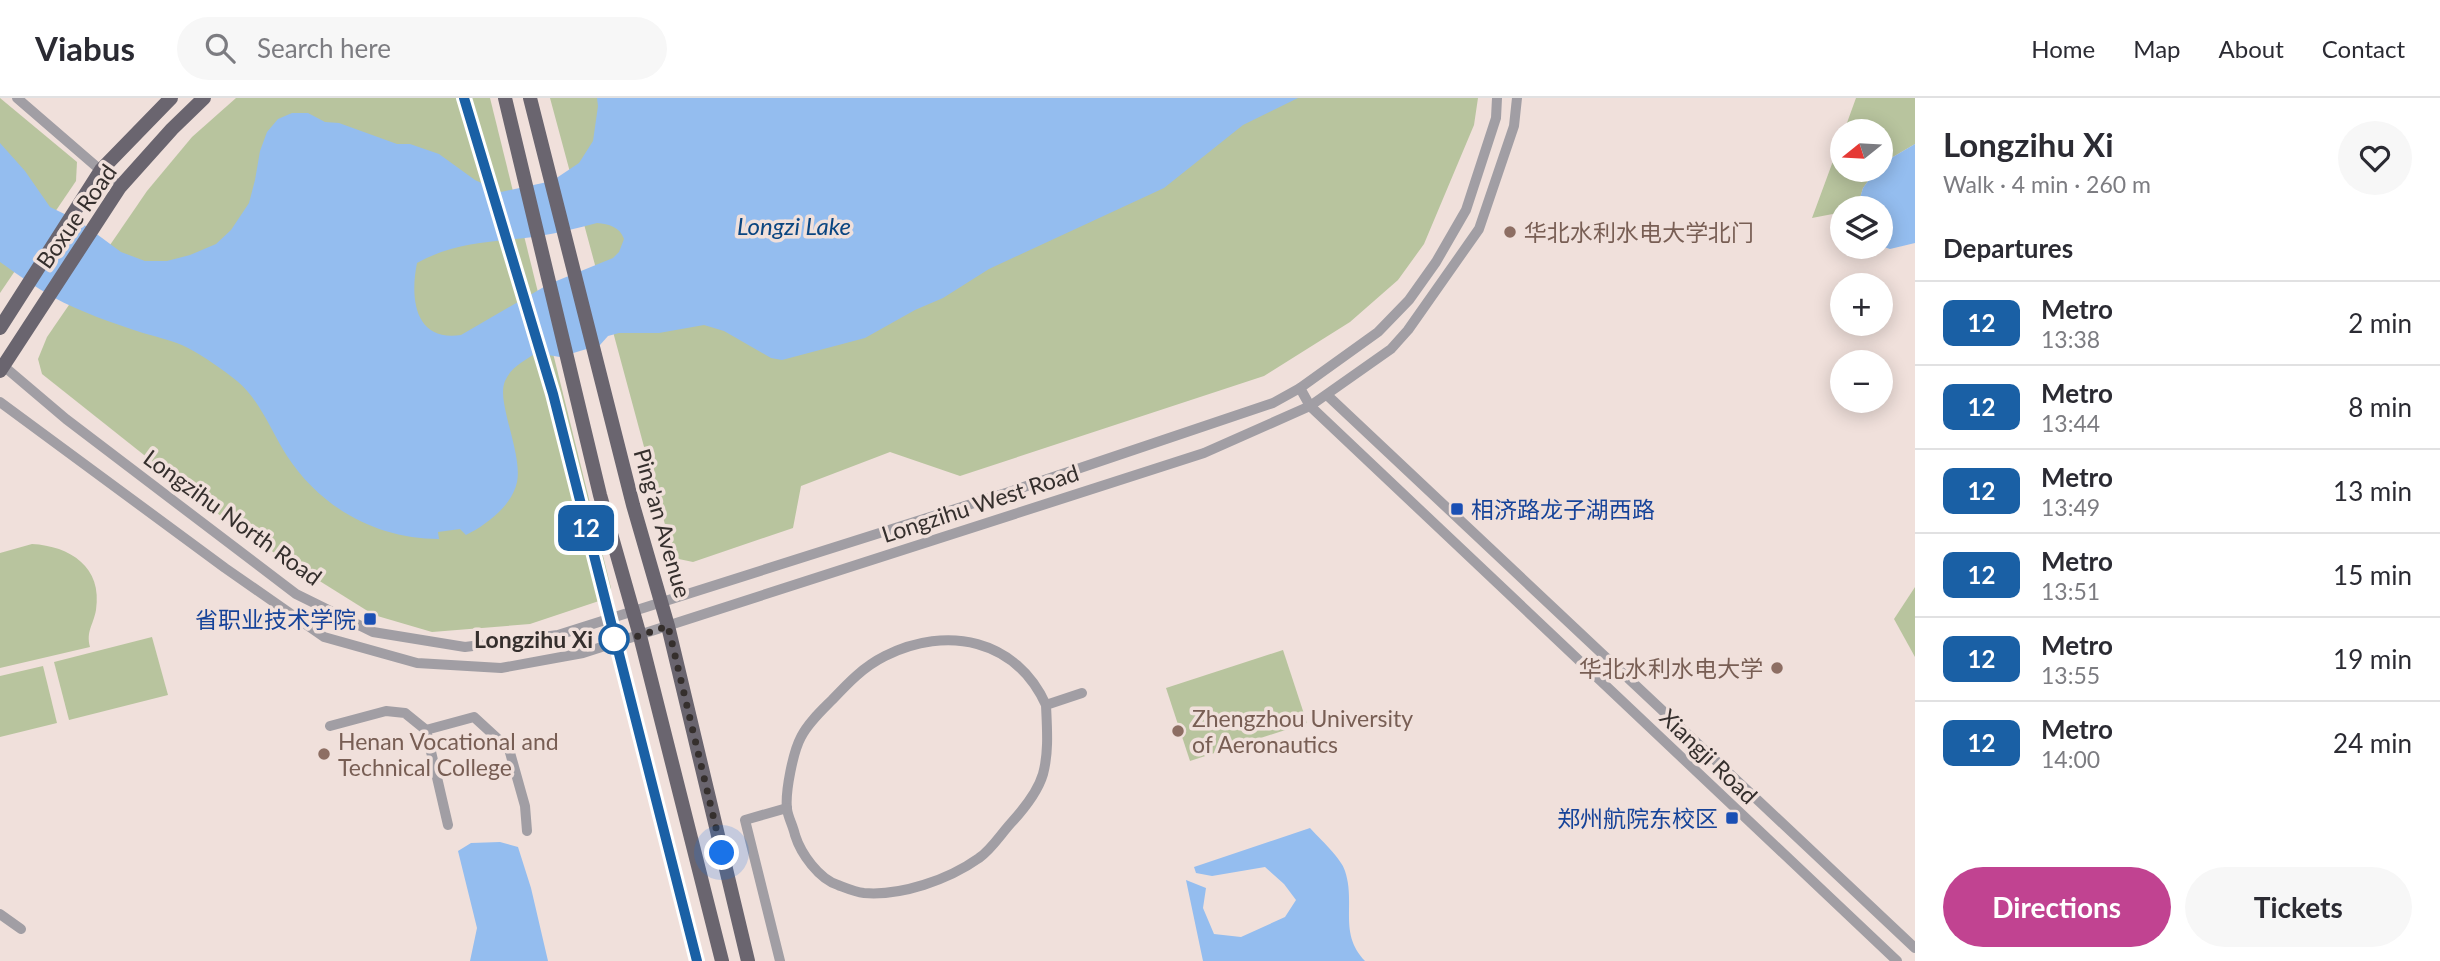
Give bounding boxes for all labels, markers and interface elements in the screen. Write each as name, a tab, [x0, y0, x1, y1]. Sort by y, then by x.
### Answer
search box	[177, 17, 667, 80]
text: Viabus	[35, 28, 135, 68]
icon: search	[201, 29, 239, 67]
text: Search here	[257, 32, 391, 64]
text: Home	[2031, 34, 2095, 63]
text: Map	[2133, 34, 2181, 63]
text: About	[2219, 34, 2284, 63]
text: Contact	[2322, 34, 2405, 63]
north arrow	[1830, 119, 1894, 182]
map controls	[1830, 119, 1893, 413]
button: heart	[2338, 121, 2412, 195]
text: Longzihu Xi	[1943, 124, 2114, 164]
street label: Boxue Road	[30, 159, 122, 273]
text: Walk · 4 min · 260 m	[1943, 170, 2151, 198]
button: layers	[1830, 196, 1893, 259]
water label: Longzi Lake	[737, 211, 851, 240]
place label: 华北水利水电大学北门	[1524, 218, 1754, 246]
marker: 华北水利水电大学北门	[1502, 224, 1518, 240]
text: Departures	[1943, 232, 2073, 264]
button: +	[1830, 273, 1893, 336]
text: Metro	[2041, 293, 2113, 325]
text: 2 min	[2348, 307, 2412, 339]
text: 12	[1968, 308, 1995, 337]
text: 13:38	[2041, 325, 2100, 353]
button: −	[1830, 350, 1893, 413]
text: Metro	[2041, 377, 2113, 409]
text: 8 min	[2348, 391, 2412, 423]
text: 12	[1968, 392, 1995, 421]
text: 13:44	[2041, 409, 2100, 437]
street label: Longzihu North Road	[139, 443, 327, 591]
street label: Ping'an Avenue	[628, 445, 698, 601]
street label: Longzihu West Road	[878, 458, 1082, 548]
text: Metro	[2041, 461, 2113, 493]
text: 13 min	[2333, 475, 2412, 507]
text: 12	[1968, 476, 1995, 505]
text: 13:49	[2041, 493, 2100, 521]
place label: 相济路龙子湖西路	[1471, 495, 1655, 523]
marker: 相济路龙子湖西路	[1449, 501, 1465, 517]
line badge: 12	[554, 505, 618, 551]
text: 12	[572, 513, 600, 542]
text: Metro	[2041, 545, 2113, 577]
text: 15 min	[2333, 559, 2412, 591]
text: 12	[1968, 560, 1995, 589]
text: 13:51	[2041, 577, 2100, 605]
place label: 省职业技术学院	[195, 605, 356, 633]
marker: 省职业技术学院	[362, 611, 378, 627]
marker: Longzihu Xi	[599, 624, 629, 654]
place label: Longzihu Xi	[474, 625, 593, 653]
text: Metro	[2041, 629, 2113, 661]
text: 19 min	[2333, 643, 2412, 675]
text: 12	[1968, 644, 1995, 673]
place label: 华北水利水电大学	[1579, 654, 1763, 682]
marker: 华北水利水电大学	[1769, 660, 1785, 676]
text: 13:55	[2041, 661, 2100, 689]
street label: Xiangji Road	[1654, 703, 1764, 809]
place label: Zhengzhou University of Aeronautics	[1192, 704, 1413, 758]
text: Metro	[2041, 713, 2113, 745]
marker: Zhengzhou University of Aeronautics	[1170, 723, 1186, 739]
place label: Henan Vocational and Technical College	[338, 727, 559, 781]
text: 24 min	[2333, 727, 2412, 759]
text: 12	[1968, 728, 1995, 757]
text: 14:00	[2041, 745, 2100, 773]
marker: Henan Vocational and Technical College	[316, 746, 332, 762]
place label: 郑州航院东校区	[1557, 804, 1718, 832]
marker: 郑州航院东校区	[1724, 810, 1740, 826]
your location	[704, 835, 739, 870]
button: Directions	[1943, 867, 2171, 947]
button: Tickets	[2185, 867, 2412, 947]

